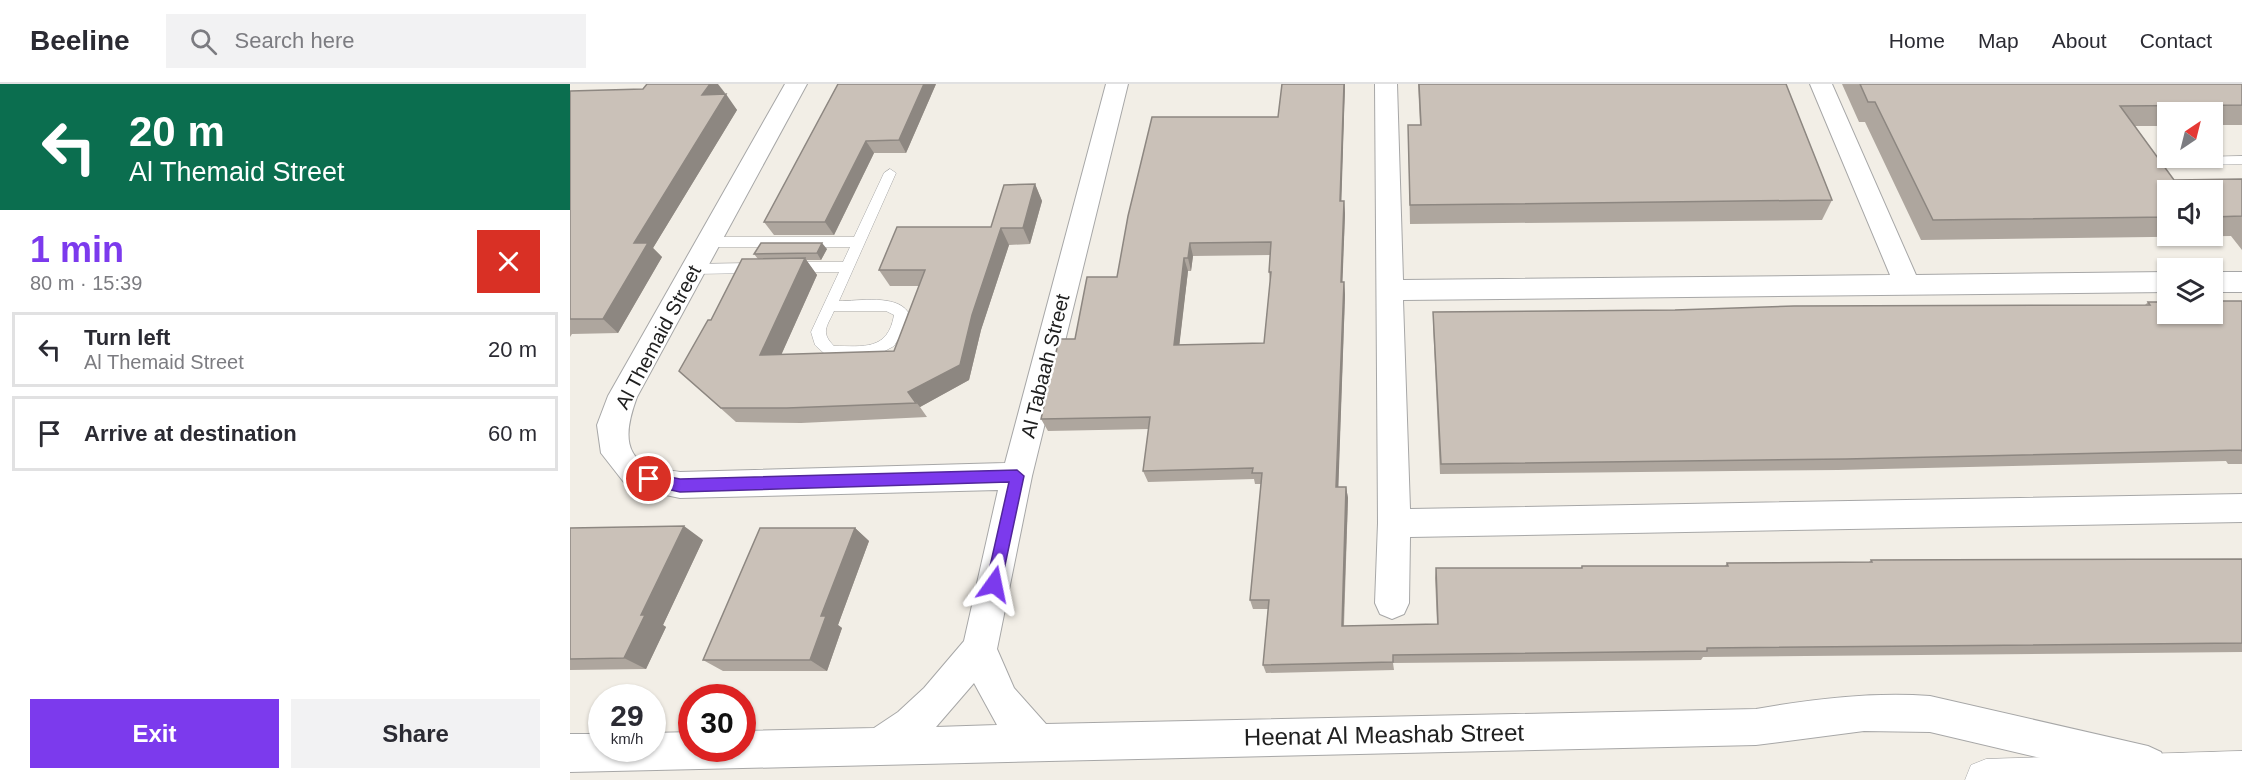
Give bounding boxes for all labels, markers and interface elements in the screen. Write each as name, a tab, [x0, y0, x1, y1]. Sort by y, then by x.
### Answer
search box	[166, 14, 586, 68]
text: Beeline	[30, 25, 130, 56]
icon: search	[187, 25, 220, 58]
text: Search here	[235, 28, 354, 53]
text: Home	[1889, 29, 1945, 52]
text: Map	[1978, 29, 2019, 52]
text: About	[2052, 29, 2107, 52]
text: Contact	[2140, 29, 2212, 52]
north arrow	[2157, 102, 2223, 168]
map controls	[2157, 102, 2223, 324]
icon: left	[30, 108, 108, 186]
text: 20 m	[129, 108, 225, 155]
text: Al Themaid Street	[129, 157, 345, 187]
button: sound	[2157, 180, 2223, 246]
text: 1 min	[30, 229, 124, 270]
button: close	[477, 230, 540, 293]
button: layers	[2157, 258, 2223, 324]
street label: Al Themaid Street	[611, 261, 705, 413]
text: 80 m · 15:39	[30, 272, 142, 294]
street label: Al Tabaah Street	[1016, 291, 1074, 440]
text: Turn left	[84, 325, 170, 350]
icon: left	[33, 333, 66, 366]
text: 20 m	[488, 337, 537, 362]
text: Al Themaid Street	[84, 351, 244, 373]
icon: arrive	[33, 417, 66, 450]
text: Arrive at destination	[84, 421, 297, 446]
text: 60 m	[488, 421, 537, 446]
pin	[623, 453, 674, 504]
icon: arrive	[632, 462, 665, 495]
position arrow	[962, 552, 1026, 616]
speed limit sign: 30	[678, 684, 756, 762]
button: Exit	[30, 699, 279, 768]
button: Share	[291, 699, 540, 768]
text: 29	[610, 699, 644, 732]
street label: Heenat Al Meashab Street	[1244, 719, 1525, 750]
text: km/h	[611, 730, 643, 747]

